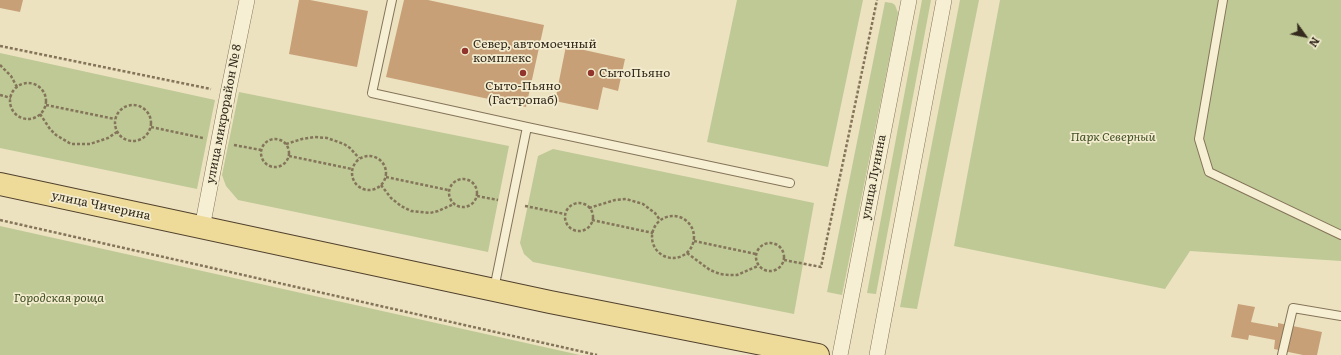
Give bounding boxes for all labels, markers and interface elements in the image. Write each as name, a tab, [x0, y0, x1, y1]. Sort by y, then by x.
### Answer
north arrow	[1285, 16, 1325, 56]
text: N	[1306, 34, 1324, 51]
place label: Север, автомоечный комплекс	[473, 37, 597, 65]
street label: улица микрорайон № 8	[203, 43, 245, 185]
marker: Север, автомоечный комплекс	[460, 46, 470, 56]
place label: СытоПьяно	[599, 66, 670, 80]
marker: Сыто-Пьяно (Гастропаб)	[518, 68, 528, 78]
marker: СытоПьяно	[586, 68, 596, 78]
place label: Сыто-Пьяно (Гастропаб)	[485, 79, 561, 107]
park label: Парк Северный	[1070, 130, 1156, 144]
street label: улица Лунина	[859, 133, 889, 221]
street label: улица Чичерина	[50, 188, 152, 224]
park label: Городская роща	[14, 291, 104, 305]

